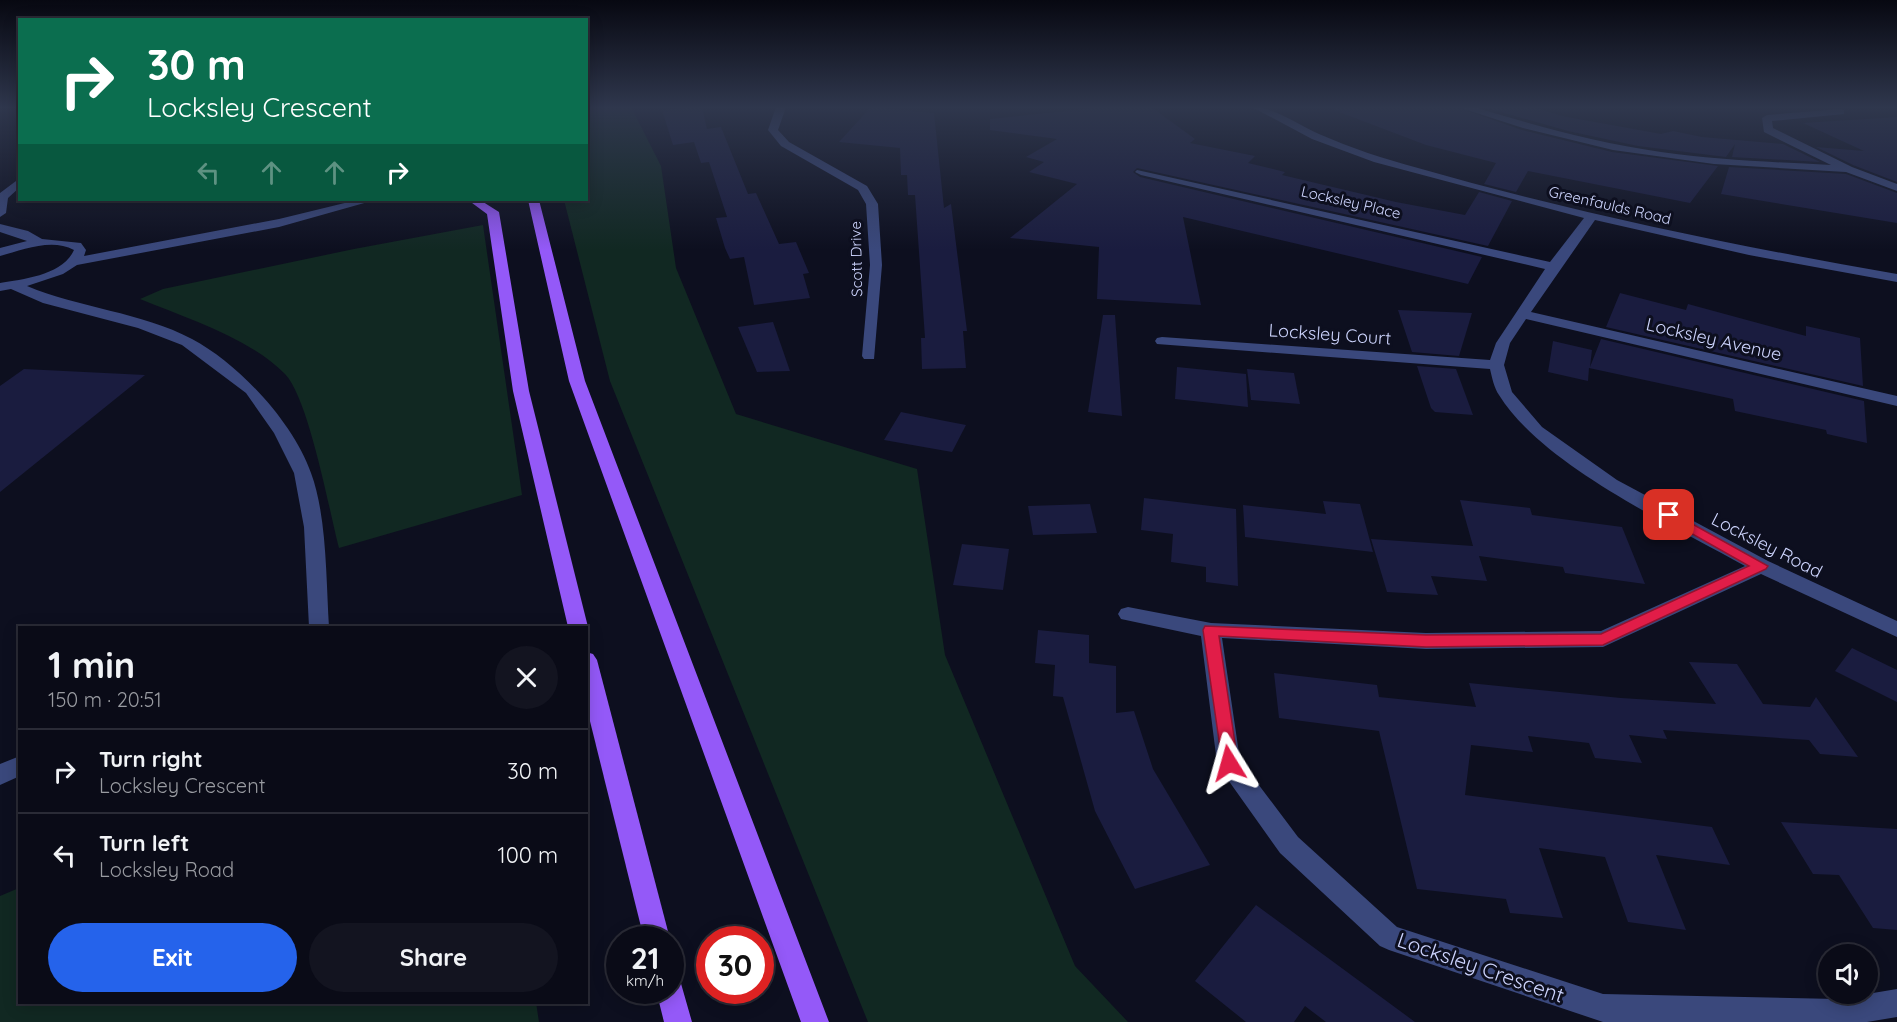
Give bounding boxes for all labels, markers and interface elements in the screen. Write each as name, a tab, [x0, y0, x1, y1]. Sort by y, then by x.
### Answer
text: 30 m	[147, 38, 246, 91]
icon: right	[48, 42, 126, 120]
text: Locksley Crescent	[147, 90, 372, 124]
icon: left	[192, 156, 225, 189]
icon: ahead	[255, 156, 288, 189]
icon: ahead	[318, 156, 351, 189]
icon: right	[381, 156, 414, 189]
street label: Locksley Place	[1299, 181, 1403, 223]
street label: Greenfaulds Road	[1547, 182, 1673, 228]
street label: Scott Drive	[846, 221, 866, 297]
street label: Locksley Avenue	[1644, 312, 1784, 366]
street label: Locksley Court	[1268, 318, 1392, 350]
pin	[1643, 489, 1694, 540]
icon: arrive	[1652, 498, 1685, 531]
street label: Locksley Road	[1708, 507, 1826, 583]
text: 1 min	[48, 642, 135, 687]
button: close	[495, 646, 558, 709]
text: 150 m · 20:51	[48, 687, 162, 712]
position arrow	[1197, 731, 1261, 795]
text: Turn right	[99, 745, 203, 773]
icon: right	[48, 755, 81, 788]
text: 30 m	[507, 757, 558, 785]
text: Locksley Crescent	[99, 773, 265, 798]
text: Turn left	[99, 829, 189, 857]
icon: left	[48, 839, 81, 872]
text: 100 m	[498, 841, 558, 869]
text: Locksley Road	[99, 857, 234, 882]
button: Exit	[48, 923, 297, 992]
button: Share	[309, 923, 558, 992]
speed limit sign: 30	[696, 926, 774, 1004]
street label: Locksley Crescent	[1394, 926, 1568, 1008]
text: 21	[631, 939, 659, 977]
map controls	[1818, 944, 1878, 1004]
button: sound	[1818, 944, 1878, 1004]
text: km/h	[626, 971, 664, 990]

